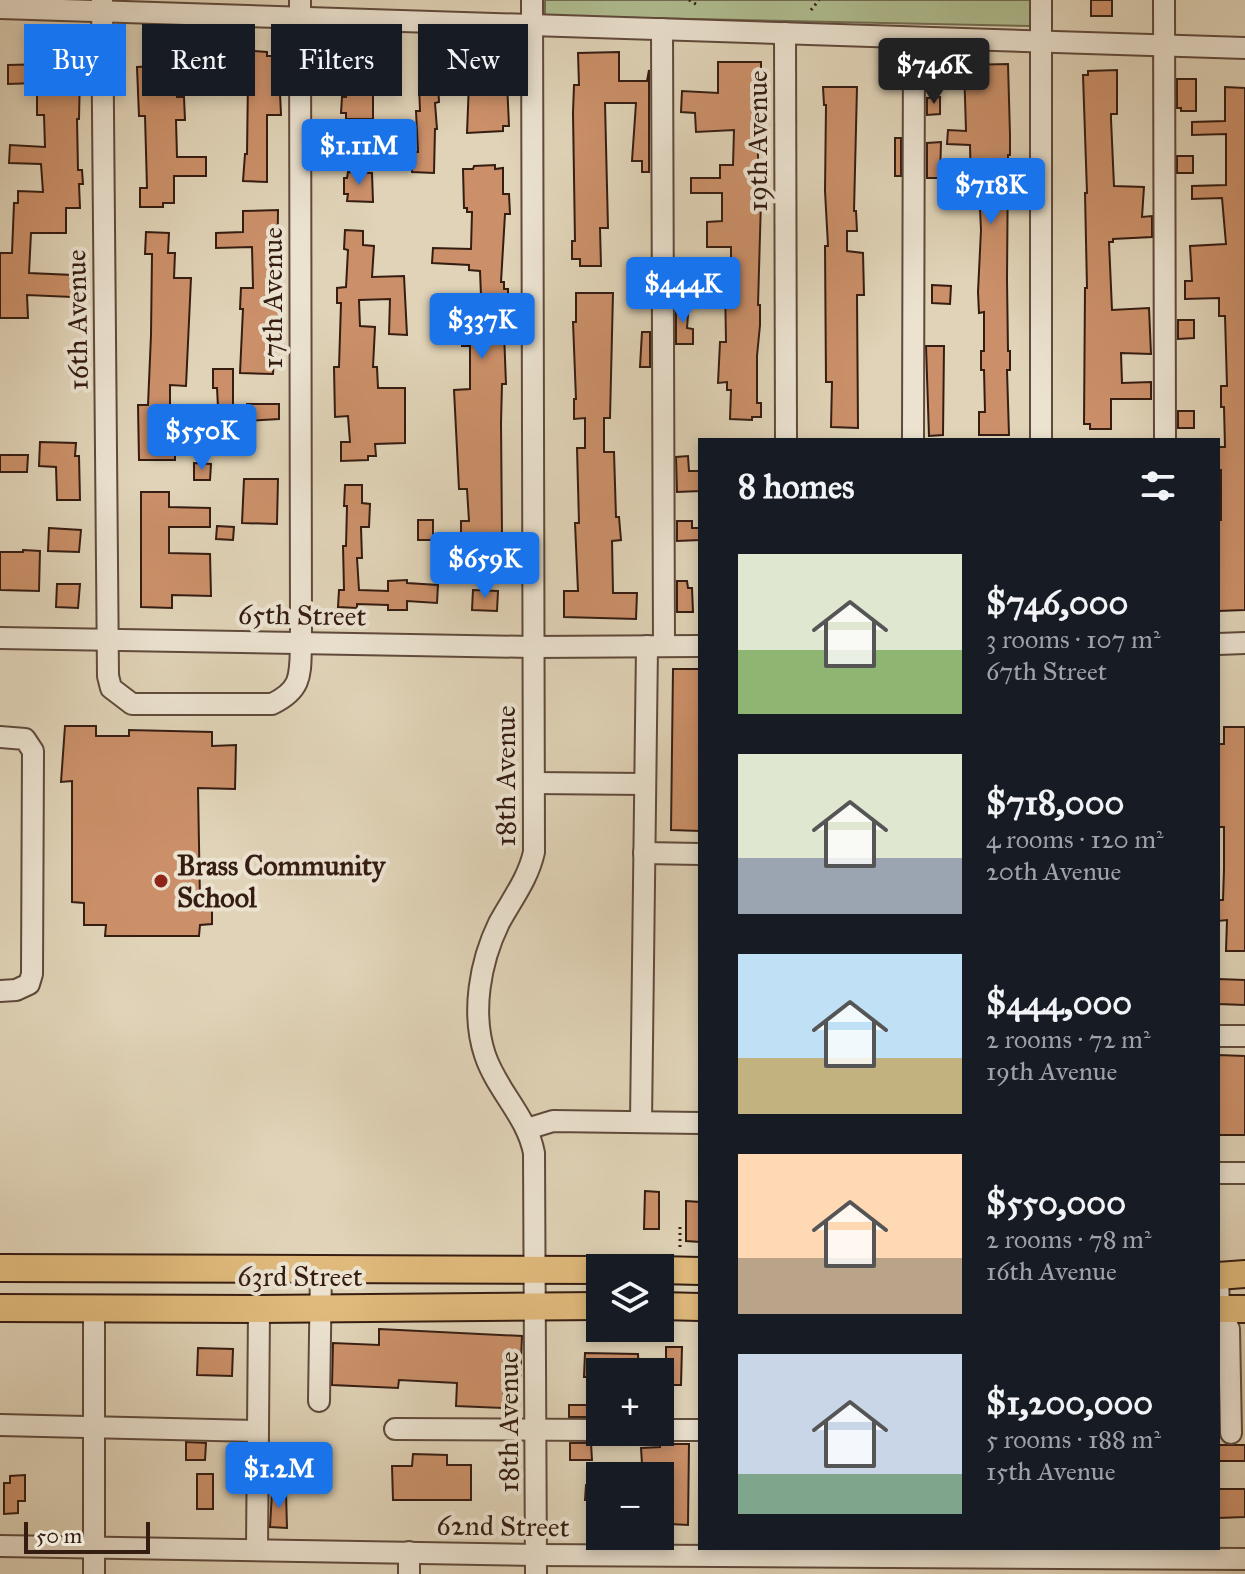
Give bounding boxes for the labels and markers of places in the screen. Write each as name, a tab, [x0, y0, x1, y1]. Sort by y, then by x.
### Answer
pin: $746K	[878, 38, 990, 106]
pin: $1.11M	[294, 119, 424, 187]
pin: $718K	[935, 158, 1047, 226]
pin: $444K	[627, 257, 739, 325]
pin: $337K	[426, 293, 538, 361]
pin: $550K	[146, 404, 258, 472]
pin: $659K	[429, 532, 541, 600]
place label: Brass Community School	[177, 848, 386, 915]
marker: Brass Community School	[152, 872, 170, 890]
pin: $1.2M	[223, 1442, 335, 1510]

